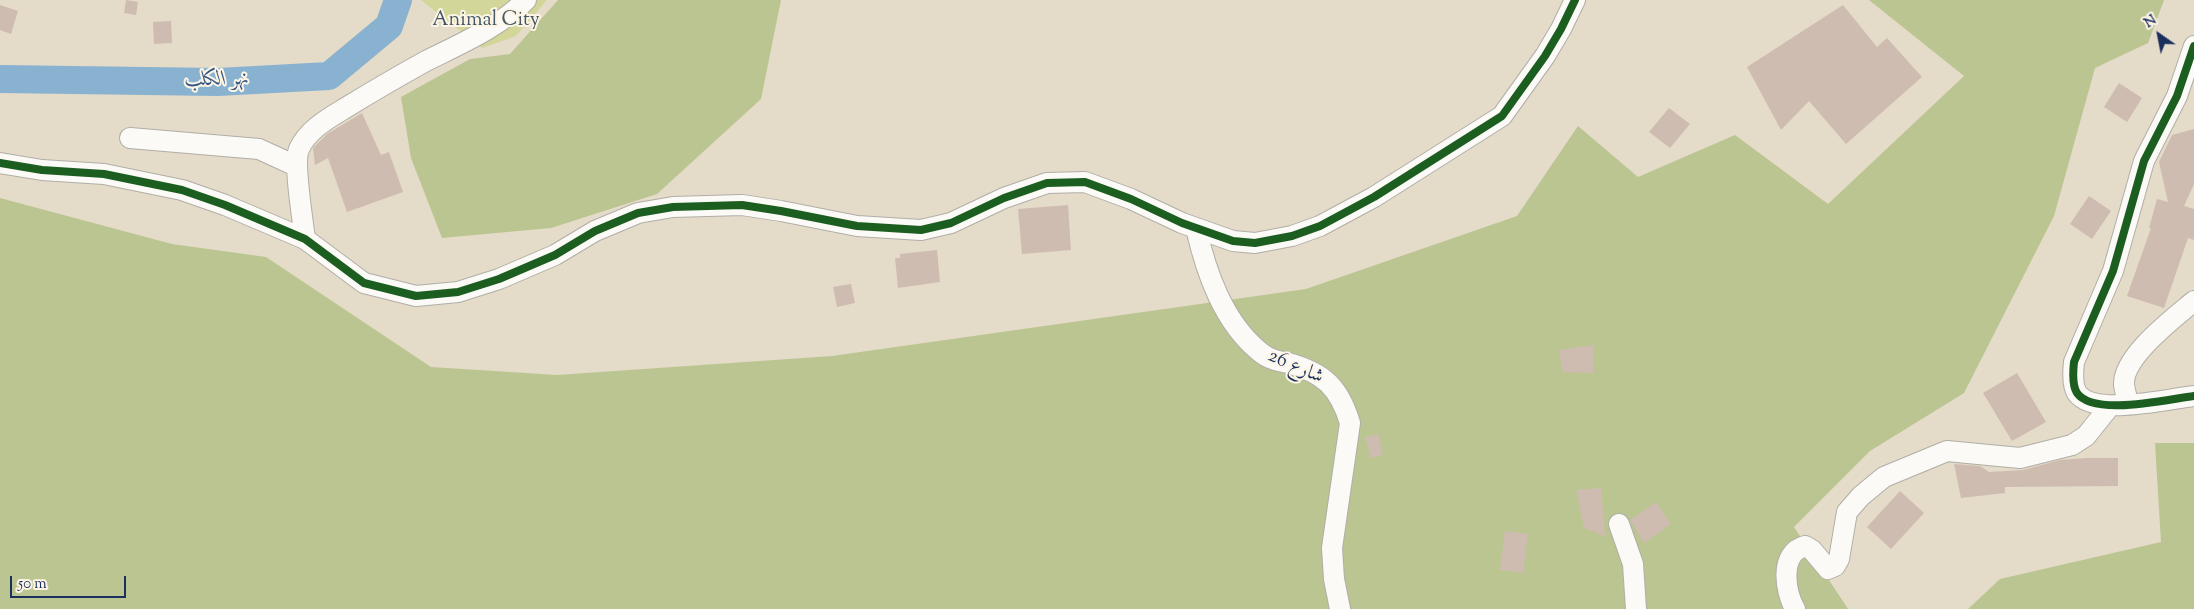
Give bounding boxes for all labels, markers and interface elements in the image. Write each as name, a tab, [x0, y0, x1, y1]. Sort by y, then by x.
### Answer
park label: Animal City	[432, 10, 540, 34]
north arrow	[2134, 10, 2184, 60]
text: N	[2141, 11, 2161, 34]
water label: نهر الكلب	[184, 68, 250, 94]
street label: شارع 26	[1263, 345, 1327, 391]
scale bar	[12, 566, 129, 598]
text: 50 m	[18, 574, 47, 595]

